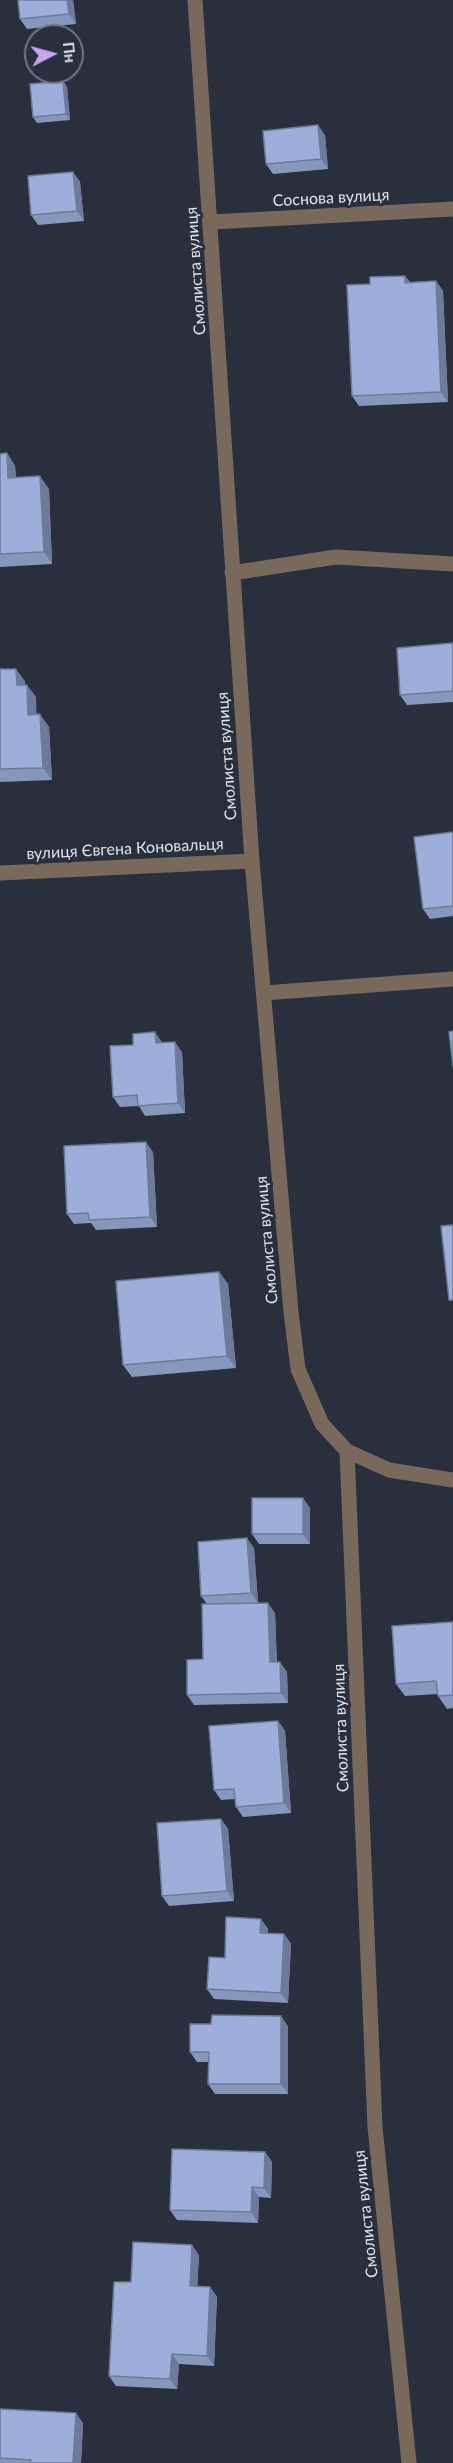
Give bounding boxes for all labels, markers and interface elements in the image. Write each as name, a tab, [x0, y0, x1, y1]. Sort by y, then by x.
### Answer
north arrow	[24, 24, 84, 84]
text: Пн	[60, 41, 81, 64]
street label: Соснова вулиця	[272, 185, 390, 211]
street label: Смолиста вулиця	[182, 206, 210, 336]
street label: Смолиста вулиця	[213, 691, 241, 821]
street label: вулиця Євгена Коновальця	[26, 834, 224, 864]
street label: Смолиста вулиця	[252, 1175, 282, 1305]
street label: Смолиста вулиця	[329, 1664, 353, 1792]
street label: Смолиста вулиця	[350, 2149, 382, 2279]

